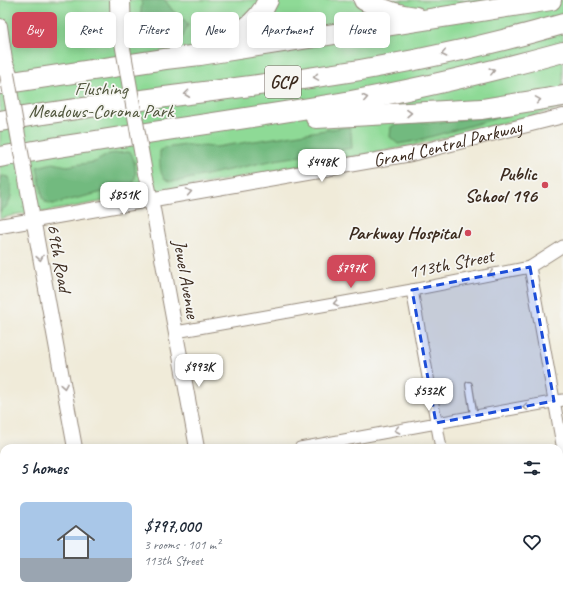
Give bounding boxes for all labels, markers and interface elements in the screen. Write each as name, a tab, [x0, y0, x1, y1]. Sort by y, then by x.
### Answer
chip: Buy	[12, 12, 57, 48]
chip: Rent	[65, 12, 116, 48]
chip: Filters	[124, 12, 183, 48]
chip: New	[191, 12, 239, 48]
chip: Apartment	[247, 12, 326, 48]
chip: House	[334, 12, 390, 48]
one-way arrow	[440, 49, 447, 57]
road number: GCP	[265, 66, 301, 98]
one-way arrow	[489, 67, 495, 75]
one-way arrow	[313, 72, 319, 81]
park label: Flushing Meadows-Corona Park	[29, 77, 175, 123]
one-way arrow	[184, 89, 190, 98]
one-way arrow	[362, 94, 368, 103]
one-way arrow	[535, 96, 541, 105]
one-way arrow	[406, 108, 412, 117]
street label: Grand Central Parkway	[371, 114, 526, 172]
pin: $448K	[294, 149, 350, 183]
text: $448K	[307, 154, 337, 170]
place label: Public School 196	[465, 162, 539, 208]
marker: Public School 196	[540, 180, 550, 190]
pin: $851K	[96, 182, 152, 216]
text: $851K	[109, 187, 139, 203]
one-way arrow	[186, 189, 192, 197]
place label: Parkway Hospital	[348, 221, 464, 245]
street label: 69th Road	[41, 222, 77, 296]
marker: Parkway Hospital	[463, 228, 473, 238]
street label: Jewel Avenue	[167, 237, 205, 322]
street label: 113th Street	[406, 244, 497, 284]
one-way arrow	[36, 255, 44, 261]
pin: $797K	[323, 255, 379, 289]
text: $797K	[336, 260, 366, 276]
one-way arrow	[488, 269, 495, 278]
one-way arrow	[333, 299, 339, 307]
pin: $993K	[171, 354, 227, 388]
text: $993K	[184, 359, 214, 375]
pin: $532K	[401, 378, 457, 412]
one-way arrow	[59, 383, 68, 389]
text: $532K	[414, 383, 444, 399]
one-way arrow	[522, 402, 528, 411]
one-way arrow	[394, 425, 400, 434]
icon: filters	[521, 457, 543, 479]
text: 5 homes	[20, 458, 68, 479]
text: $797,000	[144, 516, 201, 537]
icon: home	[52, 518, 100, 566]
icon: heart	[521, 531, 543, 553]
text: 3 rooms · 101 m²	[144, 537, 220, 553]
text: 113th Street	[144, 553, 203, 569]

